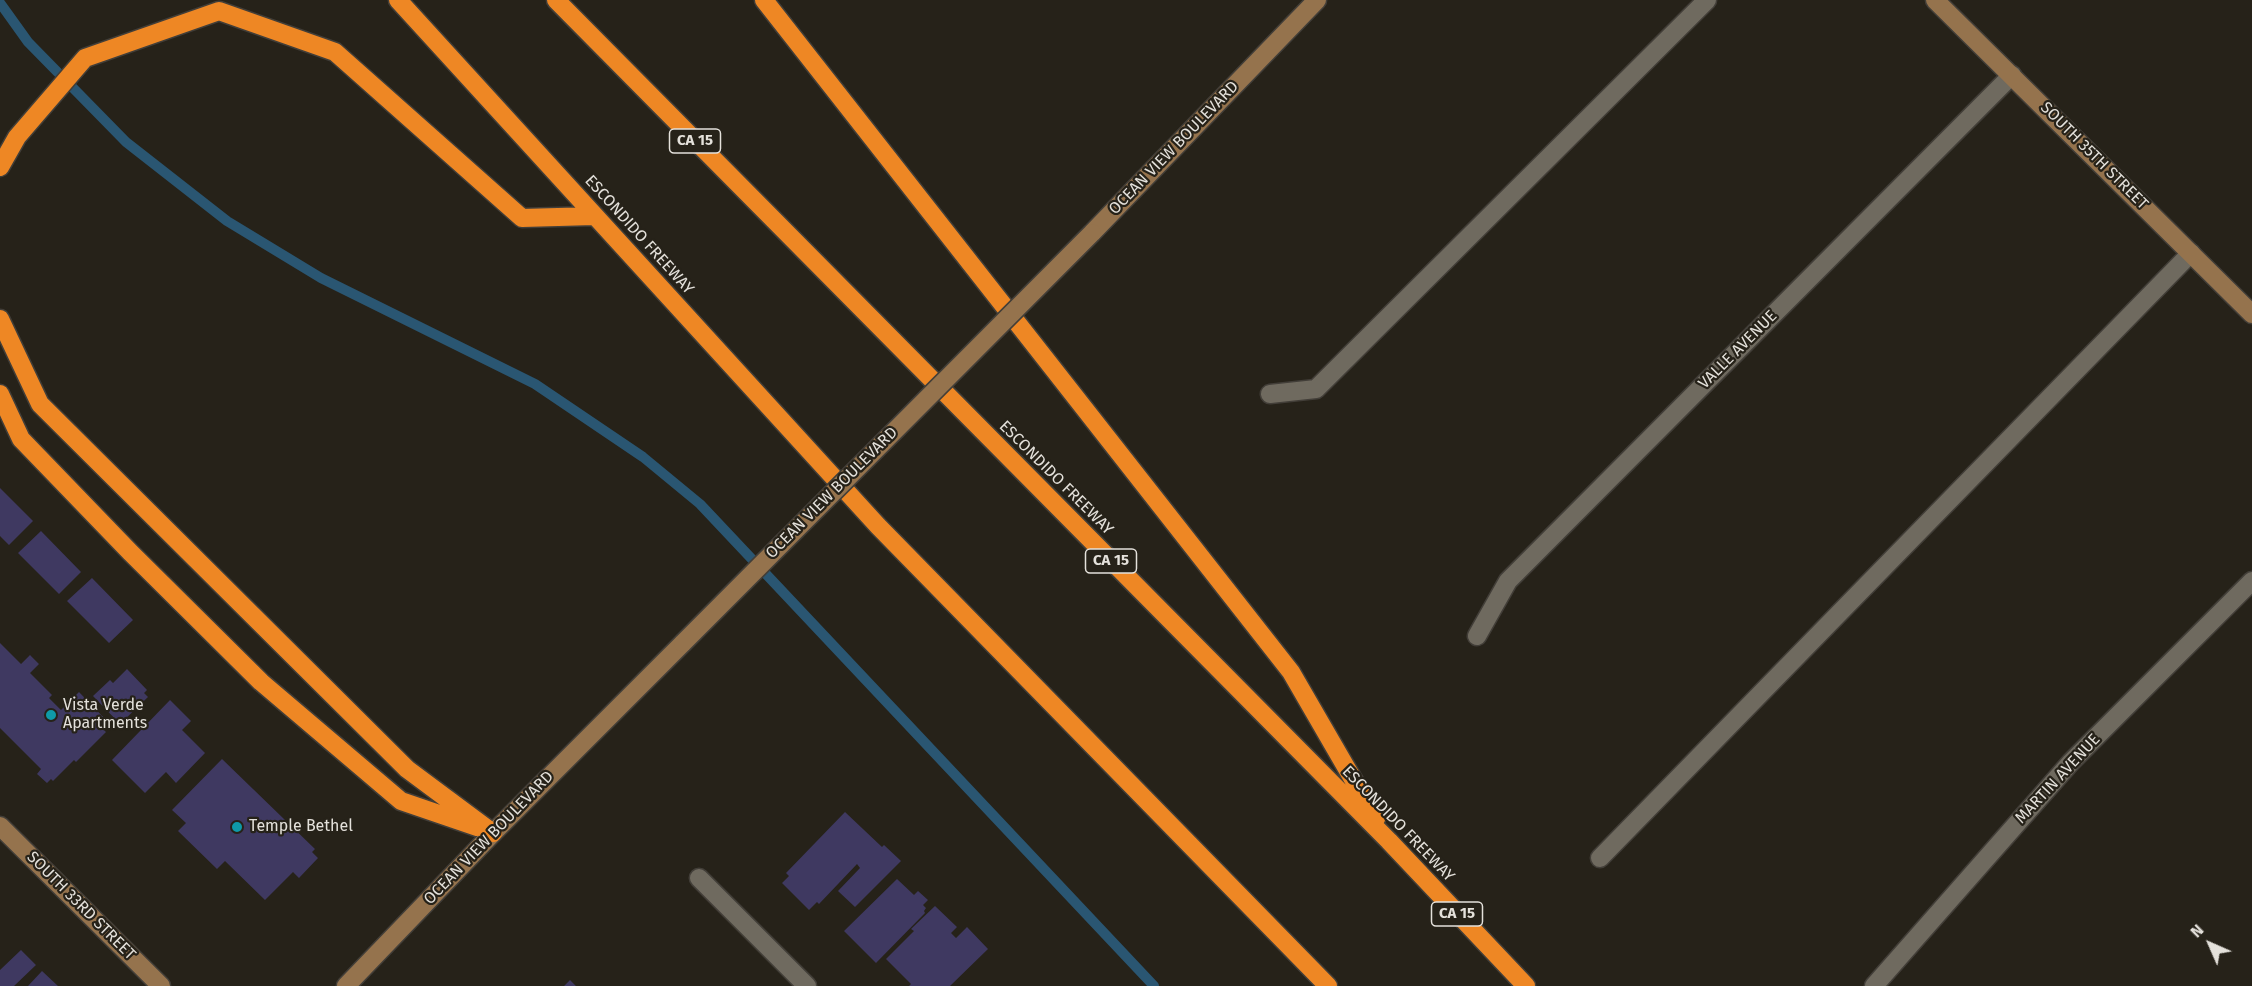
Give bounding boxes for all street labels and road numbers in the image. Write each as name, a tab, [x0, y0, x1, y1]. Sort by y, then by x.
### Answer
street label: OCEAN VIEW BOULEVARD	[1105, 77, 1243, 219]
street label: SOUTH 35TH STREET	[2036, 98, 2152, 214]
road number: CA 15	[670, 129, 720, 153]
street label: ESCONDIDO FREEWAY	[581, 172, 697, 298]
street label: VALLE AVENUE	[1695, 307, 1781, 393]
street label: ESCONDIDO FREEWAY	[995, 417, 1117, 539]
street label: OCEAN VIEW BOULEVARD	[762, 423, 902, 563]
road number: CA 15	[1086, 549, 1136, 573]
street label: MARTIN AVENUE	[2012, 730, 2104, 828]
street label: ESCONDIDO FREEWAY	[1338, 762, 1458, 886]
street label: OCEAN VIEW BOULEVARD	[420, 767, 558, 909]
street label: SOUTH 33RD STREET	[23, 848, 139, 964]
road number: CA 15	[1432, 902, 1482, 926]

